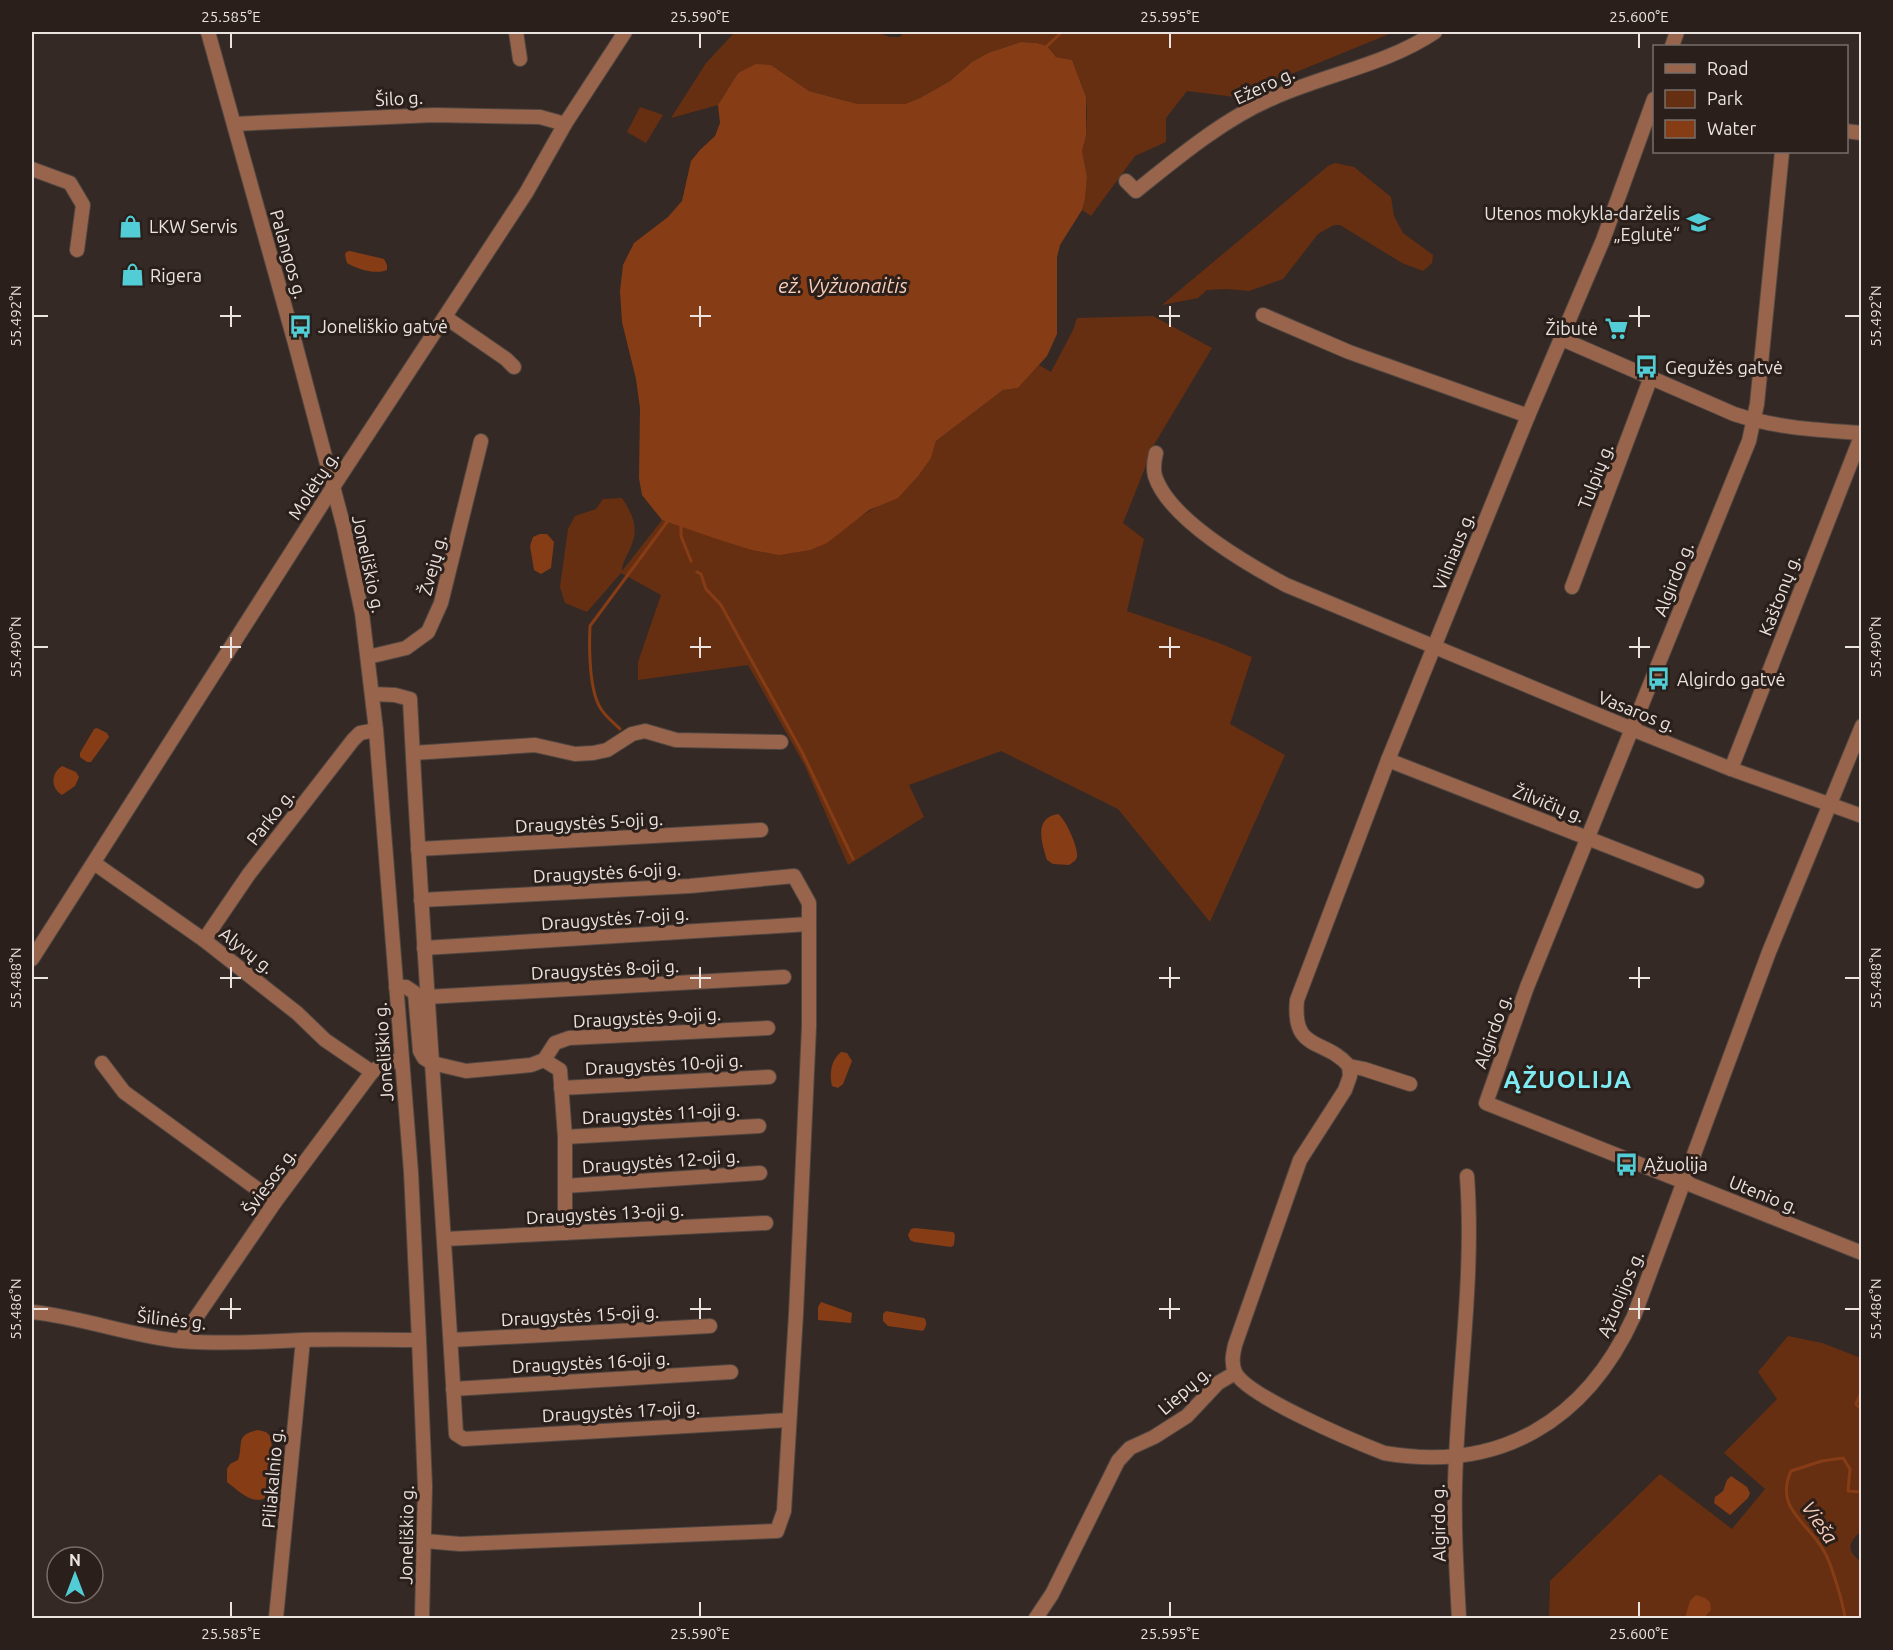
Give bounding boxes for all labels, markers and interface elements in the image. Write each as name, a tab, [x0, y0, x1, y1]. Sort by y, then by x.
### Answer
text: 25.585°E	[201, 8, 261, 25]
text: 25.590°E	[670, 8, 730, 25]
text: 25.595°E	[1140, 8, 1200, 25]
text: 25.600°E	[1609, 8, 1669, 25]
legend	[1653, 45, 1848, 153]
text: Road	[1707, 58, 1749, 78]
street label: Ežero g.	[1231, 62, 1297, 108]
street label: Šilo g.	[374, 86, 423, 109]
text: Park	[1707, 88, 1743, 108]
text: Water	[1707, 118, 1757, 138]
place label: Utenos mokykla-darželis „Eglutė“	[1484, 203, 1680, 244]
street label: Palangos g.	[267, 207, 311, 301]
school or university icon: Utenos mokykla-darželis „Eglutė“	[1685, 210, 1711, 236]
shop icon: LKW Servis	[118, 213, 144, 239]
place label: LKW Servis	[149, 216, 238, 236]
shop icon: Rigera	[119, 262, 145, 288]
place label: Rigera	[150, 265, 202, 285]
water label: ež. Vyžuonaitis	[778, 274, 908, 297]
text: 55.492°N	[7, 285, 24, 347]
text: 55.492°N	[1867, 285, 1884, 347]
bus stop icon: Joneliškio gatvė	[287, 313, 313, 339]
supermarket icon: Žibutė	[1603, 315, 1629, 341]
place label: Joneliškio gatvė	[318, 316, 448, 336]
place label: Žibutė	[1545, 317, 1598, 338]
bus stop icon: Gegužės gatvė	[1634, 354, 1660, 380]
place label: Gegužės gatvė	[1665, 357, 1783, 377]
street label: Tulpių g.	[1573, 440, 1617, 512]
street label: Molėtų g.	[284, 447, 342, 523]
street label: Vilniaus g.	[1428, 509, 1478, 593]
street label: Joneliškio g.	[349, 513, 389, 615]
street label: Žvejų g.	[413, 532, 450, 598]
street label: Algirdo g.	[1649, 539, 1697, 619]
street label: Kaštonų g.	[1754, 552, 1804, 638]
text: 55.490°N	[7, 616, 24, 678]
text: 55.490°N	[1867, 616, 1884, 678]
bus stop icon: Algirdo gatvė	[1646, 666, 1672, 692]
place label: Algirdo gatvė	[1677, 669, 1786, 689]
street label: Vasaros g.	[1595, 686, 1679, 736]
street label: Žilvičių g.	[1511, 779, 1588, 826]
street label: Parko g.	[242, 785, 298, 849]
street label: Draugystės 5-oji g.	[514, 808, 664, 836]
street label: Draugystės 6-oji g.	[532, 858, 682, 886]
street label: Draugystės 7-oji g.	[540, 903, 690, 933]
street label: Alyvų g.	[216, 923, 278, 977]
text: 55.488°N	[7, 947, 24, 1009]
text: 55.488°N	[1867, 947, 1884, 1009]
street label: Draugystės 8-oji g.	[530, 955, 680, 983]
street label: Algirdo g.	[1469, 991, 1515, 1071]
street label: Joneliškio g.	[370, 1002, 396, 1102]
street label: Draugystės 9-oji g.	[572, 1003, 722, 1031]
street label: Draugystės 10-oji g.	[584, 1050, 744, 1078]
district label: ĄŽUOLIJA	[1504, 1064, 1632, 1094]
street label: Draugystės 11-oji g.	[581, 1099, 741, 1127]
street label: Šviesos g.	[237, 1143, 300, 1218]
street label: Draugystės 12-oji g.	[581, 1145, 741, 1177]
bus stop icon: Ąžuolija	[1613, 1151, 1639, 1177]
place label: Ąžuolija	[1644, 1154, 1708, 1174]
street label: Utenio g.	[1726, 1171, 1802, 1217]
street label: Draugystės 13-oji g.	[525, 1199, 685, 1227]
street label: Ąžuolijos g.	[1593, 1248, 1647, 1340]
text: 55.486°N	[7, 1278, 24, 1340]
text: 55.486°N	[1867, 1278, 1884, 1340]
street label: Draugystės 15-oji g.	[500, 1301, 660, 1329]
street label: Šilinės g.	[136, 1304, 208, 1333]
street label: Draugystės 16-oji g.	[511, 1348, 671, 1376]
street label: Liepų g.	[1154, 1362, 1214, 1418]
street label: Draugystės 17-oji g.	[541, 1397, 701, 1425]
street label: Piliakalnio g.	[258, 1427, 286, 1529]
street label: Algirdo g.	[1427, 1484, 1449, 1562]
street label: Joneliškio g.	[395, 1485, 417, 1585]
water label: Vieša	[1797, 1496, 1843, 1548]
north arrow	[45, 1545, 105, 1605]
text: N	[69, 1551, 81, 1569]
text: 25.585°E	[201, 1625, 261, 1642]
text: 25.590°E	[670, 1625, 730, 1642]
text: 25.595°E	[1140, 1625, 1200, 1642]
text: 25.600°E	[1609, 1625, 1669, 1642]

